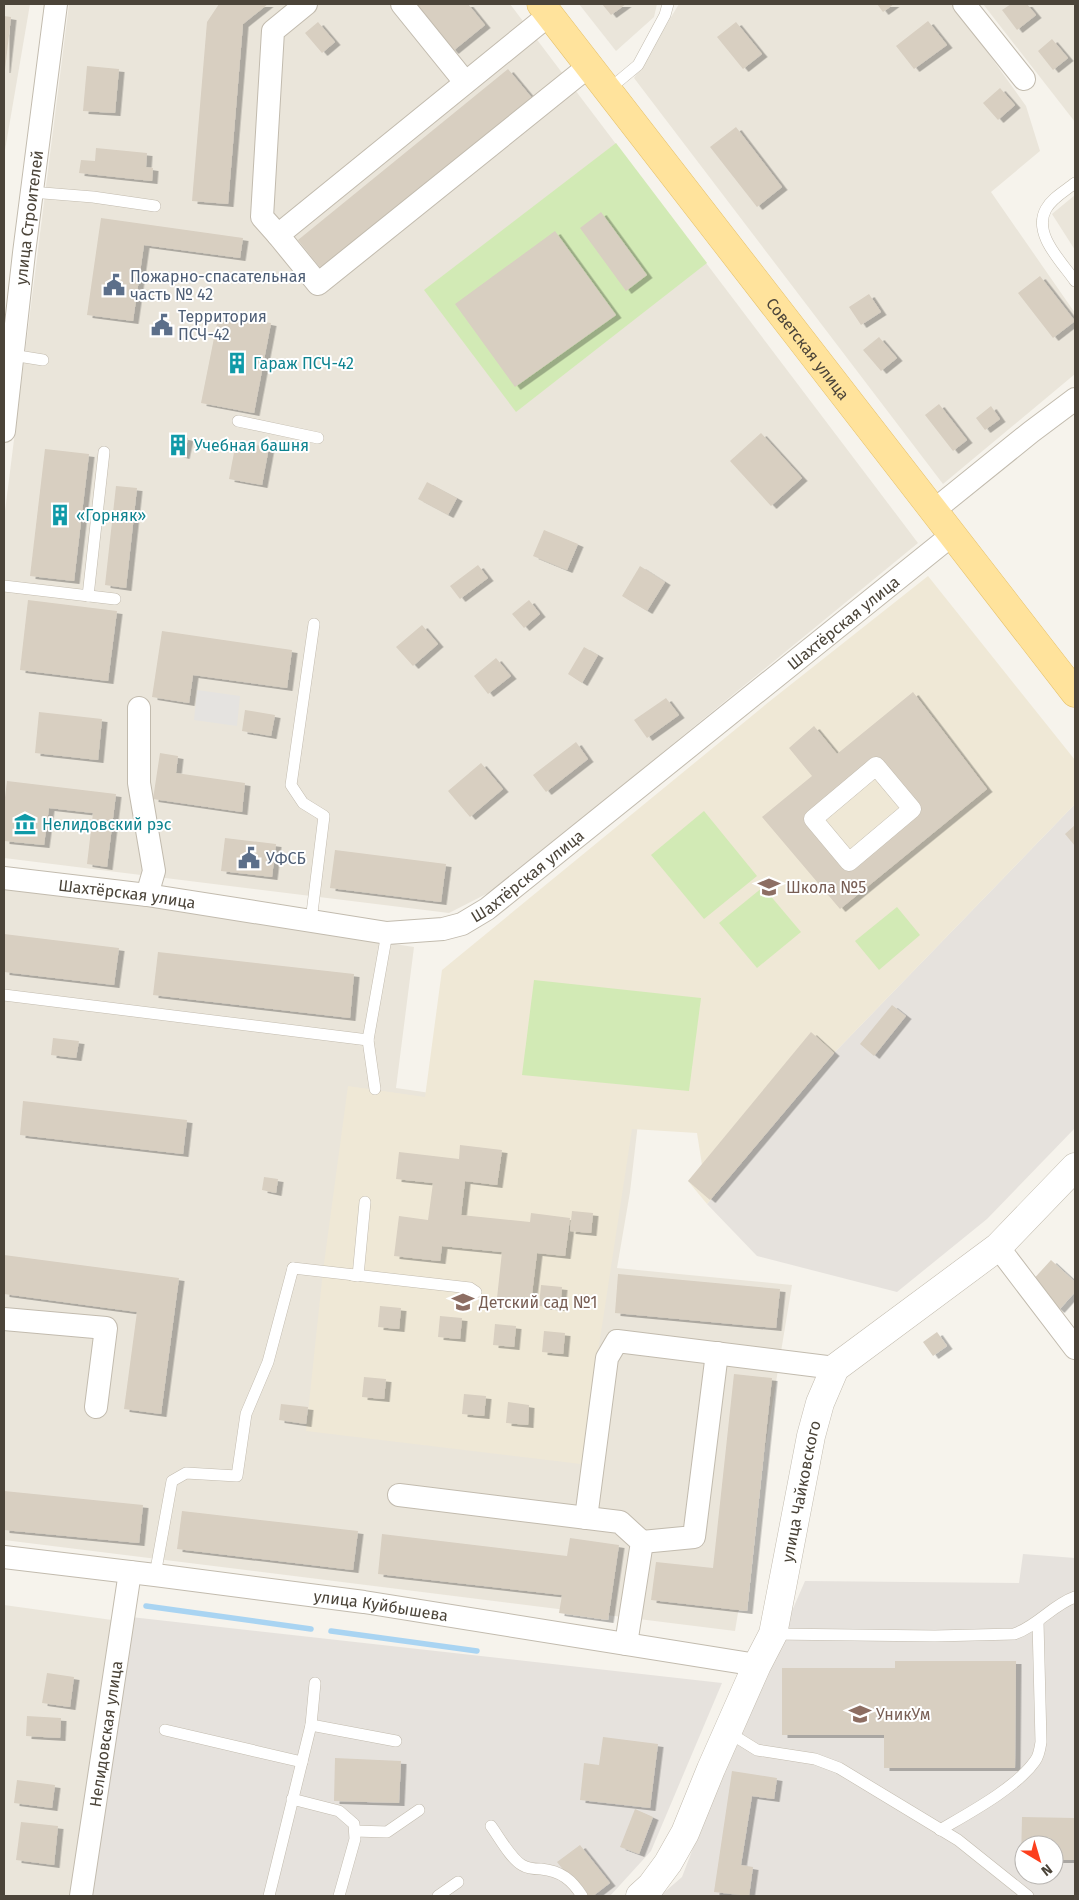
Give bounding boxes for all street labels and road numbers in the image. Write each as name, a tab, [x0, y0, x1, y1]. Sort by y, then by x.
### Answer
street label: улица Строителей	[11, 149, 47, 286]
street label: Советская улица	[762, 294, 853, 404]
street label: Шахтёрская улица	[784, 572, 903, 674]
street label: Шахтёрская улица	[468, 826, 588, 926]
street label: Шахтёрская улица	[57, 876, 197, 913]
street label: улица Чайковского	[778, 1418, 825, 1564]
street label: улица Куйбышева	[312, 1587, 449, 1625]
street label: Нелидовская улица	[86, 1659, 126, 1808]

